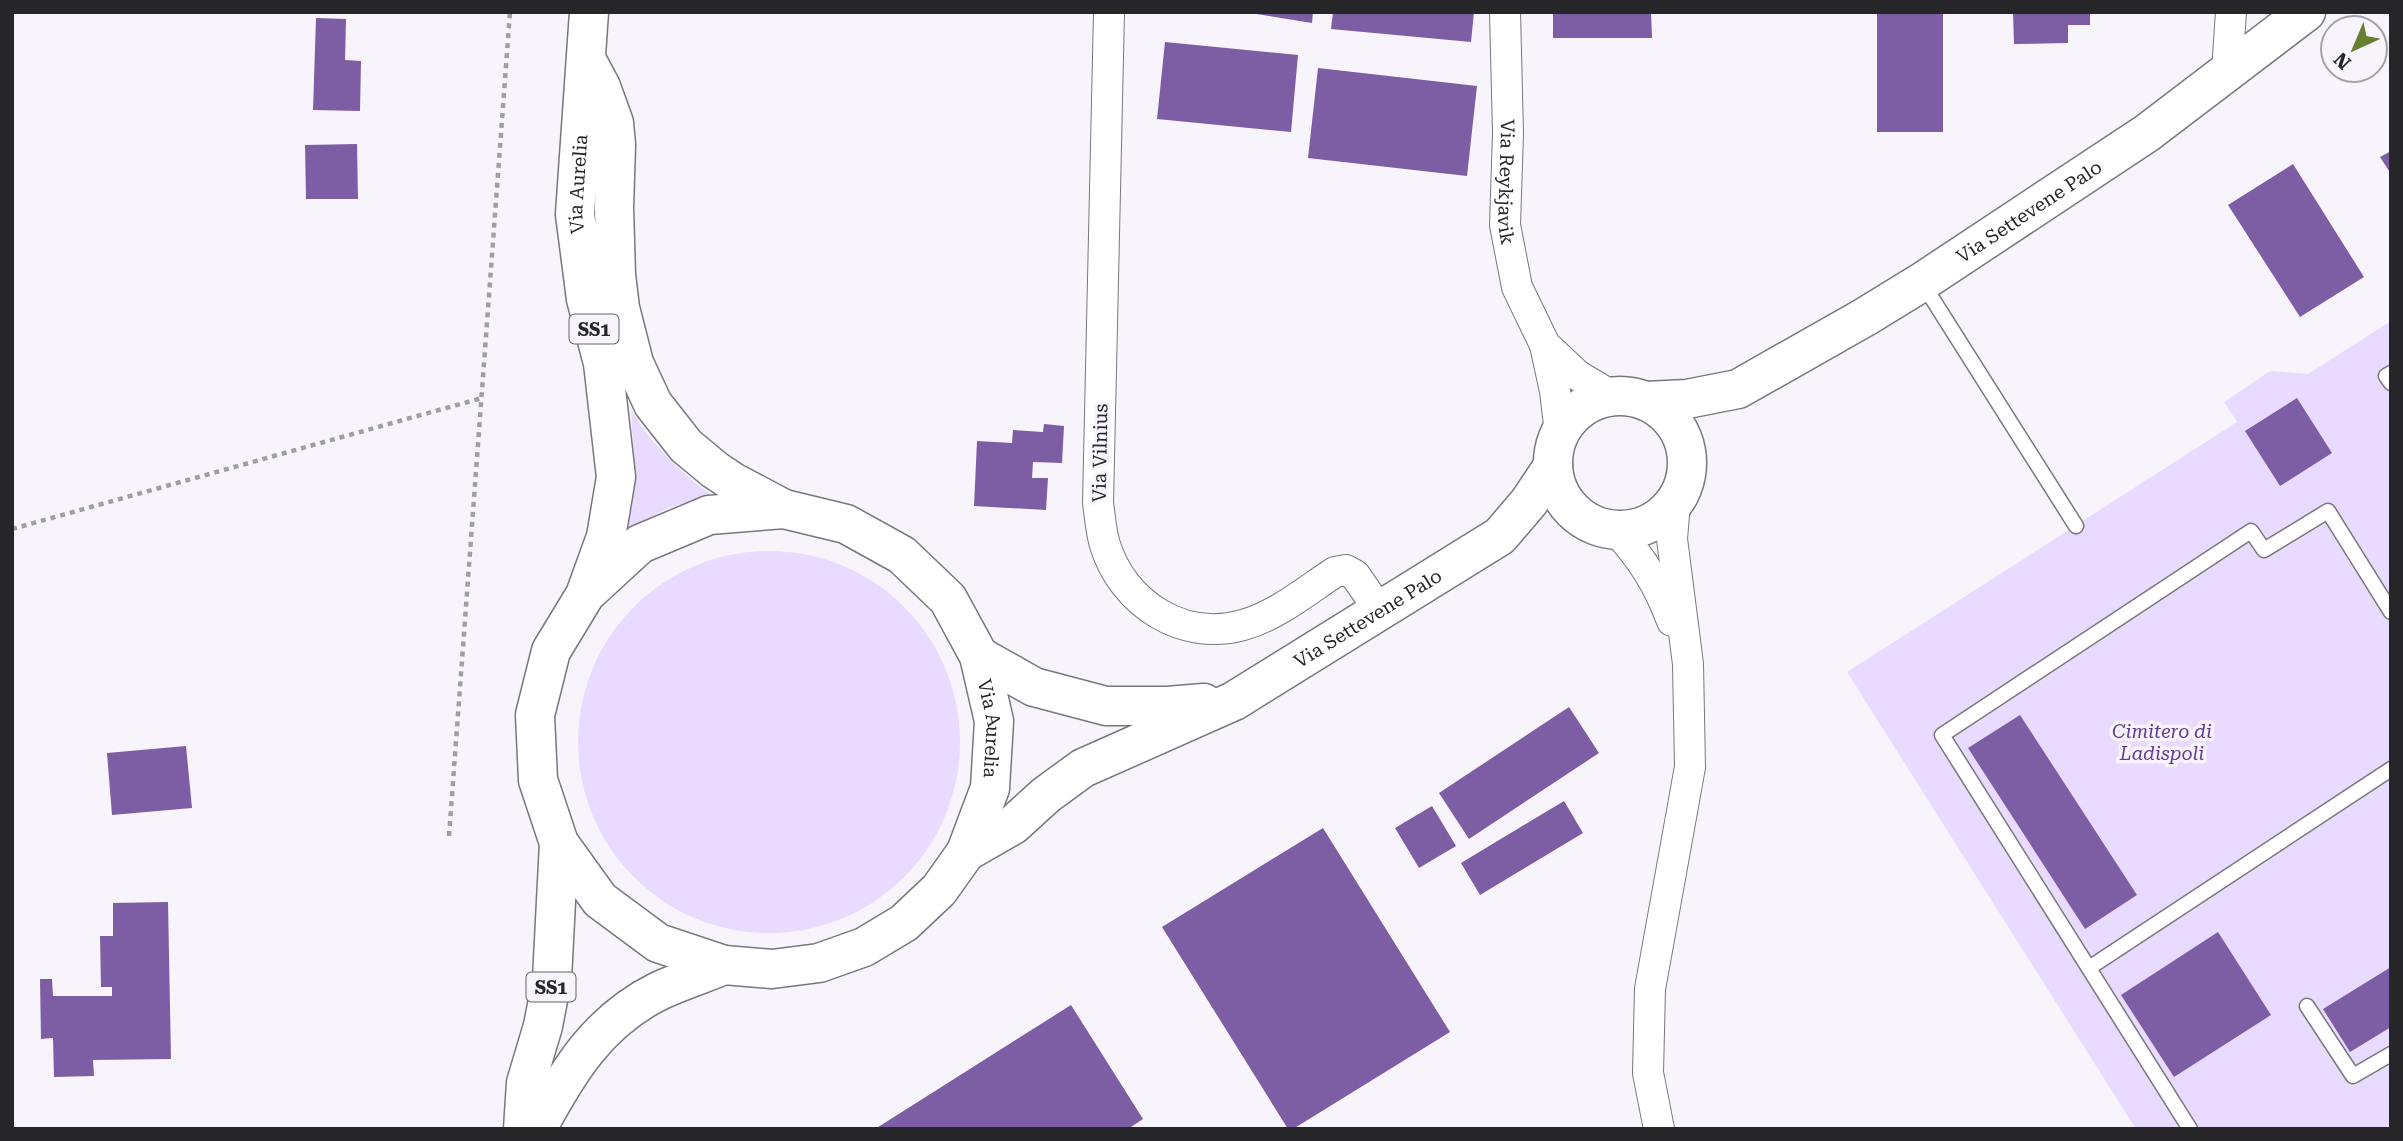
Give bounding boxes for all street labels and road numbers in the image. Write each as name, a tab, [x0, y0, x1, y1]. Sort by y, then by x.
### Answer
street label: Via Reykjavik	[1493, 119, 1520, 246]
street label: Via Aurelia	[563, 133, 592, 235]
street label: Via Settevene Palo	[1952, 155, 2106, 268]
road number: SS1	[570, 314, 618, 344]
street label: Via Vilnius	[1088, 403, 1112, 503]
street label: Via Settevene Palo	[1289, 564, 1446, 673]
street label: Via Aurelia	[973, 677, 1007, 779]
road number: SS1	[526, 972, 576, 1002]

